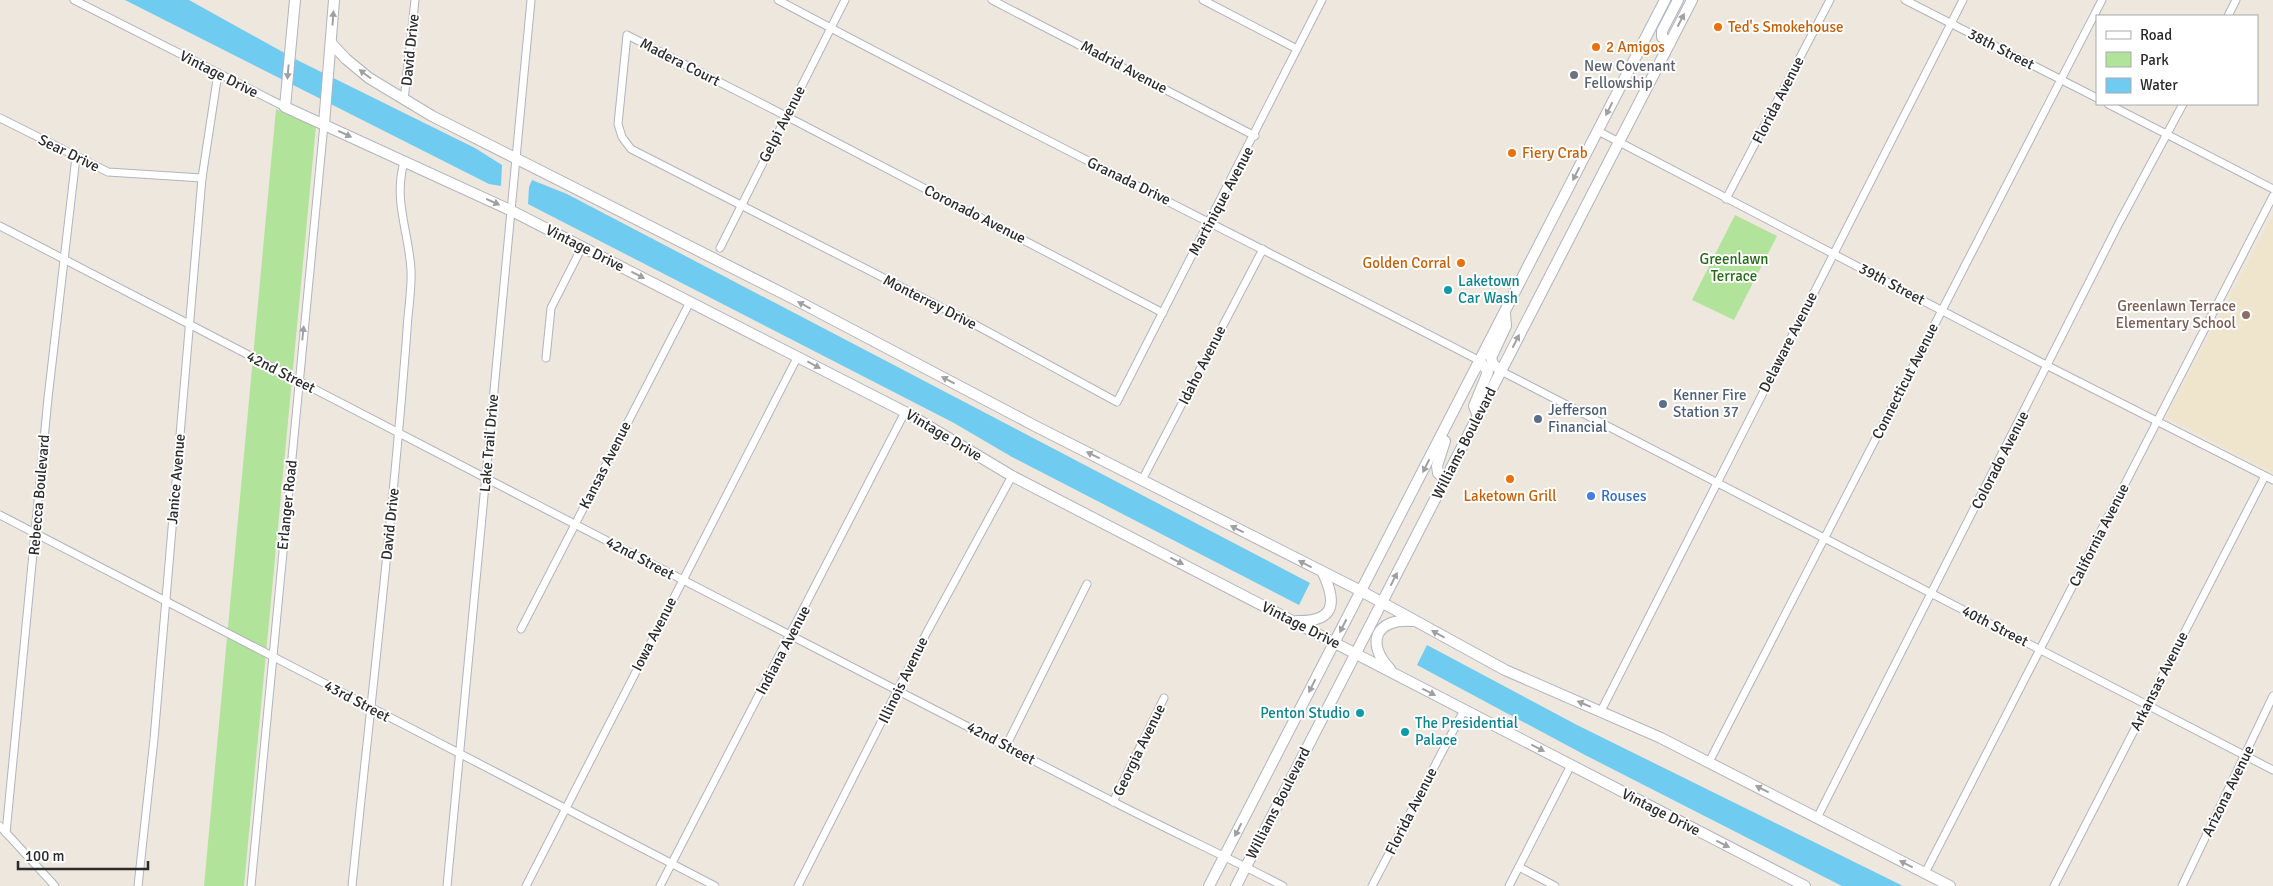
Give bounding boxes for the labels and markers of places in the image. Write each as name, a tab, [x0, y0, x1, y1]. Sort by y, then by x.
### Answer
place label: Ted's Smokehouse	[1728, 18, 1844, 36]
marker: Ted's Smokehouse	[1712, 21, 1724, 33]
place label: 2 Amigos	[1606, 38, 1665, 56]
marker: 2 Amigos	[1590, 41, 1602, 53]
place label: New Covenant Fellowship	[1584, 57, 1676, 92]
marker: New Covenant Fellowship	[1568, 69, 1580, 81]
place label: Fiery Crab	[1522, 144, 1588, 162]
marker: Fiery Crab	[1506, 147, 1518, 159]
place label: Golden Corral	[1363, 254, 1451, 272]
marker: Golden Corral	[1455, 257, 1467, 269]
place label: Laketown Car Wash	[1458, 272, 1520, 307]
marker: Laketown Car Wash	[1442, 284, 1454, 296]
place label: Greenlawn Terrace Elementary School	[2115, 297, 2236, 332]
marker: Greenlawn Terrace Elementary School	[2240, 309, 2252, 321]
place label: Kenner Fire Station 37	[1673, 386, 1747, 421]
marker: Kenner Fire Station 37	[1657, 398, 1669, 410]
place label: Jefferson Financial	[1548, 401, 1607, 436]
marker: Jefferson Financial	[1532, 413, 1544, 425]
marker: Laketown Grill	[1504, 473, 1516, 485]
place label: Laketown Grill	[1463, 487, 1557, 505]
place label: Rouses	[1601, 487, 1647, 505]
marker: Rouses	[1585, 490, 1597, 502]
place label: Penton Studio	[1260, 704, 1350, 722]
marker: Penton Studio	[1354, 707, 1366, 719]
place label: The Presidential Palace	[1415, 714, 1518, 749]
marker: The Presidential Palace	[1399, 726, 1411, 738]

